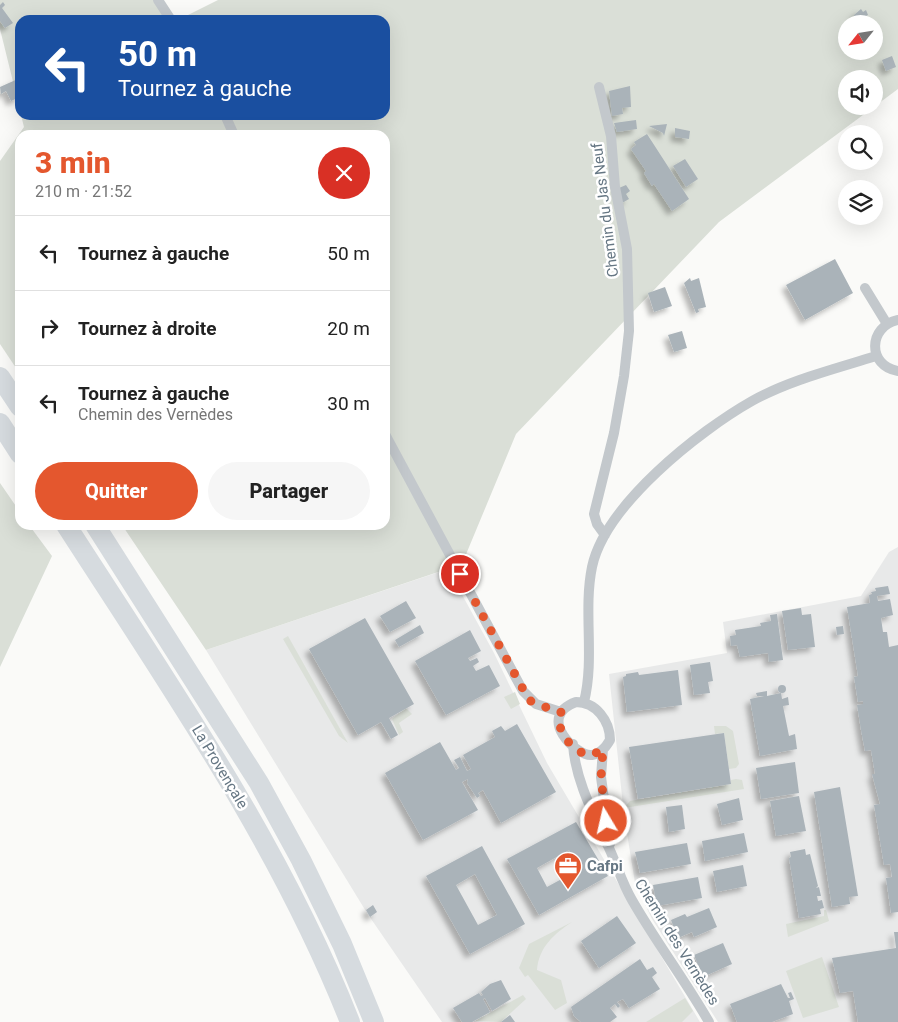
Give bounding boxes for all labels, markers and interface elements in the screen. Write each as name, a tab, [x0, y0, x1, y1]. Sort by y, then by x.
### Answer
north arrow	[838, 15, 882, 60]
map controls	[838, 15, 883, 225]
text: 50 m	[118, 34, 197, 75]
icon: left	[35, 35, 100, 100]
button: sound	[838, 70, 883, 115]
text: Tournez à gauche	[118, 76, 292, 101]
button: search	[838, 125, 883, 170]
street label: Chemin du Jas Neuf	[588, 141, 622, 278]
text: 3 min	[35, 145, 111, 180]
button: close	[318, 147, 370, 199]
button: layers	[838, 180, 883, 225]
text: 210 m · 21:52	[35, 182, 132, 201]
icon: left	[35, 239, 63, 267]
text: Tournez à gauche	[78, 242, 229, 265]
text: 50 m	[327, 242, 370, 265]
icon: right	[35, 314, 63, 342]
text: Tournez à droite	[78, 317, 217, 340]
text: 20 m	[327, 317, 370, 340]
text: Tournez à gauche	[78, 382, 229, 405]
icon: left	[35, 389, 63, 417]
text: 30 m	[327, 392, 370, 415]
text: Chemin des Vernèdes	[78, 405, 233, 424]
button: Quitter	[35, 462, 198, 520]
button: Partager	[208, 462, 370, 520]
pin	[439, 553, 481, 595]
icon: arrive	[446, 560, 474, 588]
street label: La Provençale	[188, 722, 252, 812]
position arrow	[579, 794, 631, 846]
office icon: Cafpi	[553, 851, 583, 890]
place label: Cafpi	[587, 857, 623, 875]
street label: Chemin des Vernèdes	[631, 876, 723, 1008]

